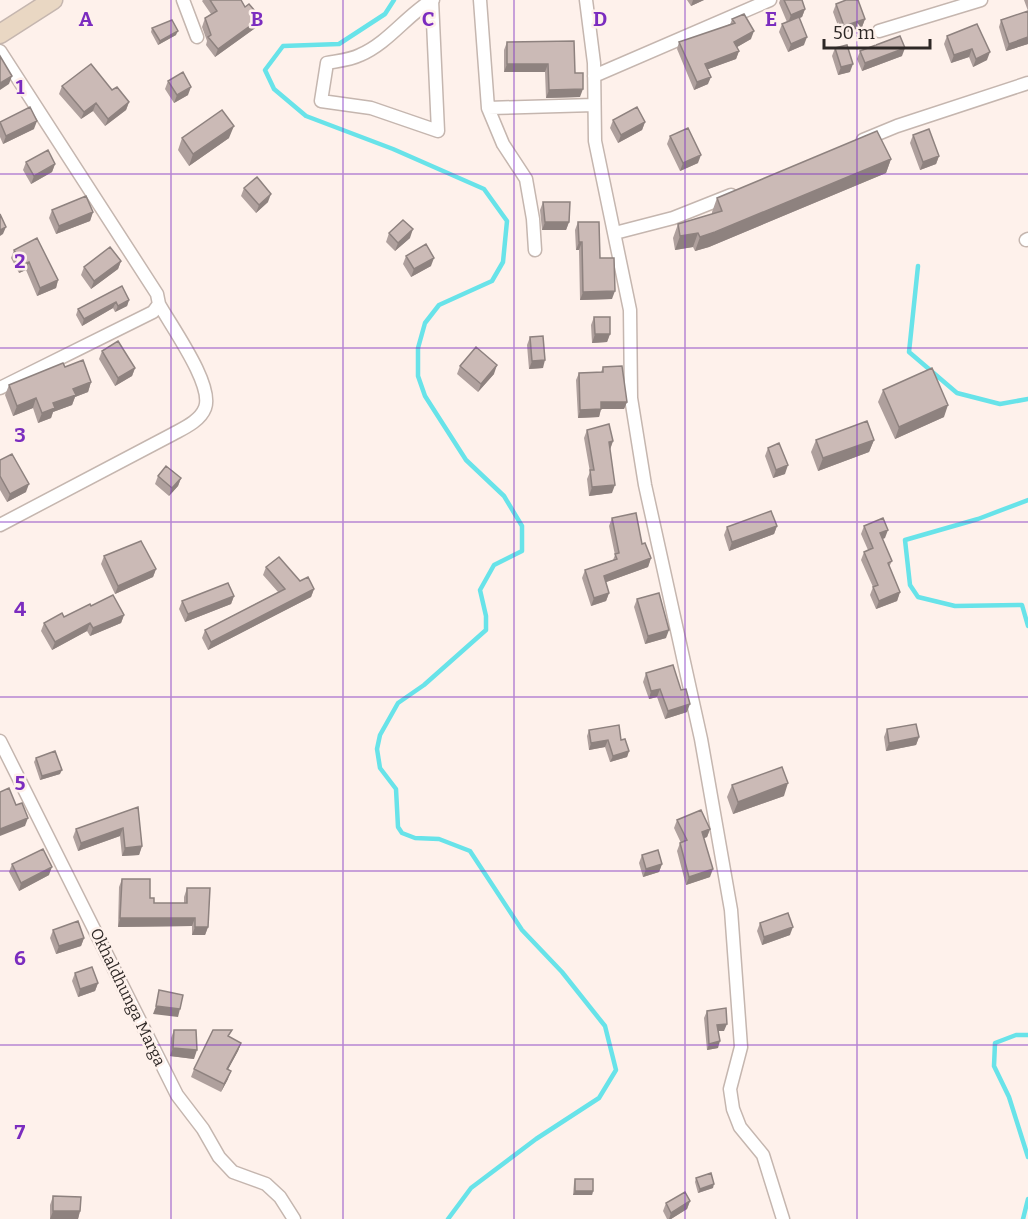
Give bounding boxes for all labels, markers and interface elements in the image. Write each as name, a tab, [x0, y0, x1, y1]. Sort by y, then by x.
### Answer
text: A	[79, 7, 94, 31]
text: B	[251, 7, 264, 31]
text: C	[422, 7, 434, 31]
text: D	[593, 7, 607, 31]
text: E	[765, 7, 777, 31]
scale bar	[824, 12, 930, 50]
text: 50 m	[833, 22, 875, 44]
text: 1	[16, 75, 25, 99]
text: 2	[14, 249, 26, 273]
text: 3	[14, 423, 26, 447]
text: 4	[14, 597, 26, 621]
text: 5	[15, 771, 26, 795]
street label: Okhaldhunga Marga	[86, 925, 170, 1069]
text: 6	[14, 946, 26, 970]
text: 7	[15, 1120, 26, 1144]

